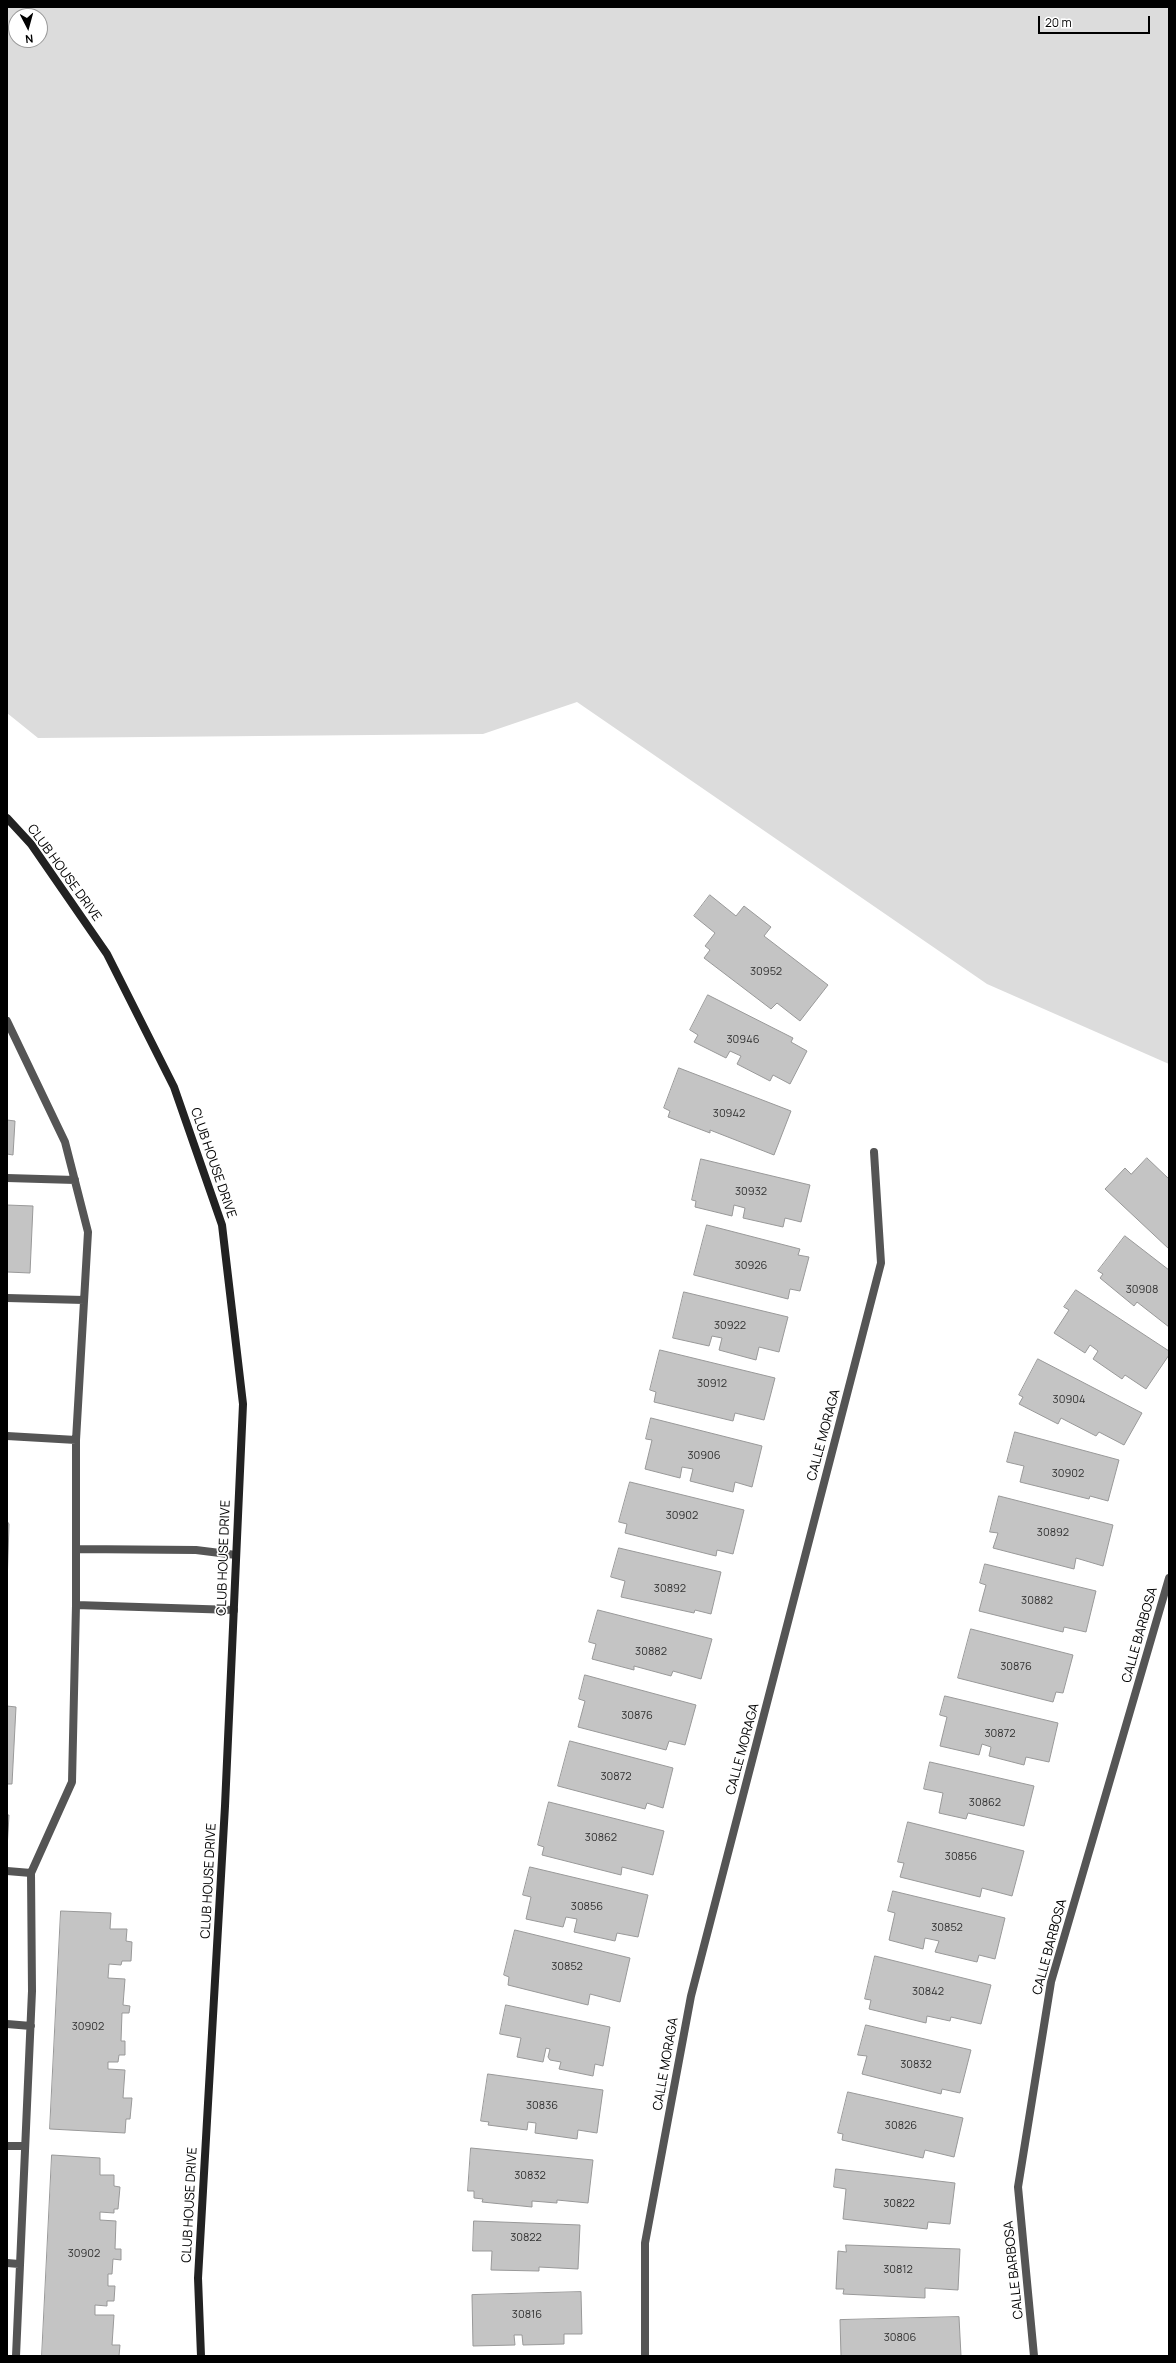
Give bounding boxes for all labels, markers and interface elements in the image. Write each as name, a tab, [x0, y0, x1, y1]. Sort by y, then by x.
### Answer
north arrow	[8, 8, 48, 48]
scale bar	[1040, 8, 1152, 34]
text: 20 m	[1045, 14, 1072, 31]
text: N	[24, 32, 34, 47]
street label: CLUB HOUSE DRIVE	[24, 822, 104, 924]
house number: 30952	[750, 965, 782, 979]
house number: 30946	[727, 1033, 759, 1047]
street label: CLUB HOUSE DRIVE	[187, 1106, 239, 1220]
house number: 30942	[713, 1107, 745, 1121]
house number: 30932	[735, 1185, 767, 1199]
house number: 30926	[735, 1259, 767, 1273]
house number: 30908	[1126, 1283, 1158, 1297]
house number: 30922	[714, 1319, 746, 1333]
house number: 30912	[697, 1377, 727, 1391]
street label: CALLE MORAGA	[804, 1387, 844, 1483]
house number: 30904	[1053, 1393, 1085, 1407]
house number: 30906	[687, 1449, 721, 1463]
house number: 30902	[1052, 1467, 1084, 1481]
street label: CLUB HOUSE DRIVE	[214, 1500, 234, 1616]
house number: 30902	[666, 1509, 698, 1523]
house number: 30892	[1037, 1526, 1069, 1540]
house number: 30892	[654, 1582, 686, 1596]
street label: CALLE BARBOSA	[1119, 1585, 1161, 1685]
house number: 30882	[1021, 1594, 1053, 1608]
house number: 30882	[635, 1645, 667, 1659]
house number: 30876	[1000, 1660, 1032, 1674]
street label: CALLE MORAGA	[723, 1701, 763, 1797]
house number: 30876	[621, 1709, 653, 1723]
house number: 30872	[985, 1727, 1015, 1741]
house number: 30872	[601, 1770, 631, 1784]
house number: 30862	[969, 1796, 1001, 1810]
street label: CLUB HOUSE DRIVE	[198, 1823, 220, 1939]
house number: 30862	[585, 1831, 617, 1845]
house number: 30856	[945, 1850, 977, 1864]
street label: CALLE BARBOSA	[1030, 1897, 1070, 1997]
house number: 30856	[571, 1900, 603, 1914]
house number: 30852	[931, 1921, 963, 1935]
house number: 30852	[551, 1960, 583, 1974]
house number: 30842	[912, 1985, 944, 1999]
street label: CALLE MORAGA	[650, 2016, 682, 2112]
house number: 30902	[72, 2020, 104, 2034]
house number: 30832	[900, 2058, 932, 2072]
house number: 30836	[526, 2099, 558, 2113]
house number: 30826	[885, 2119, 917, 2133]
street label: CLUB HOUSE DRIVE	[179, 2147, 201, 2263]
house number: 30832	[514, 2169, 546, 2183]
house number: 30822	[883, 2197, 915, 2211]
street label: CALLE BARBOSA	[1001, 2220, 1027, 2320]
house number: 30822	[510, 2231, 542, 2245]
house number: 30902	[68, 2247, 100, 2261]
house number: 30812	[883, 2263, 913, 2277]
house number: 30816	[512, 2308, 542, 2322]
house number: 30806	[884, 2331, 916, 2345]

